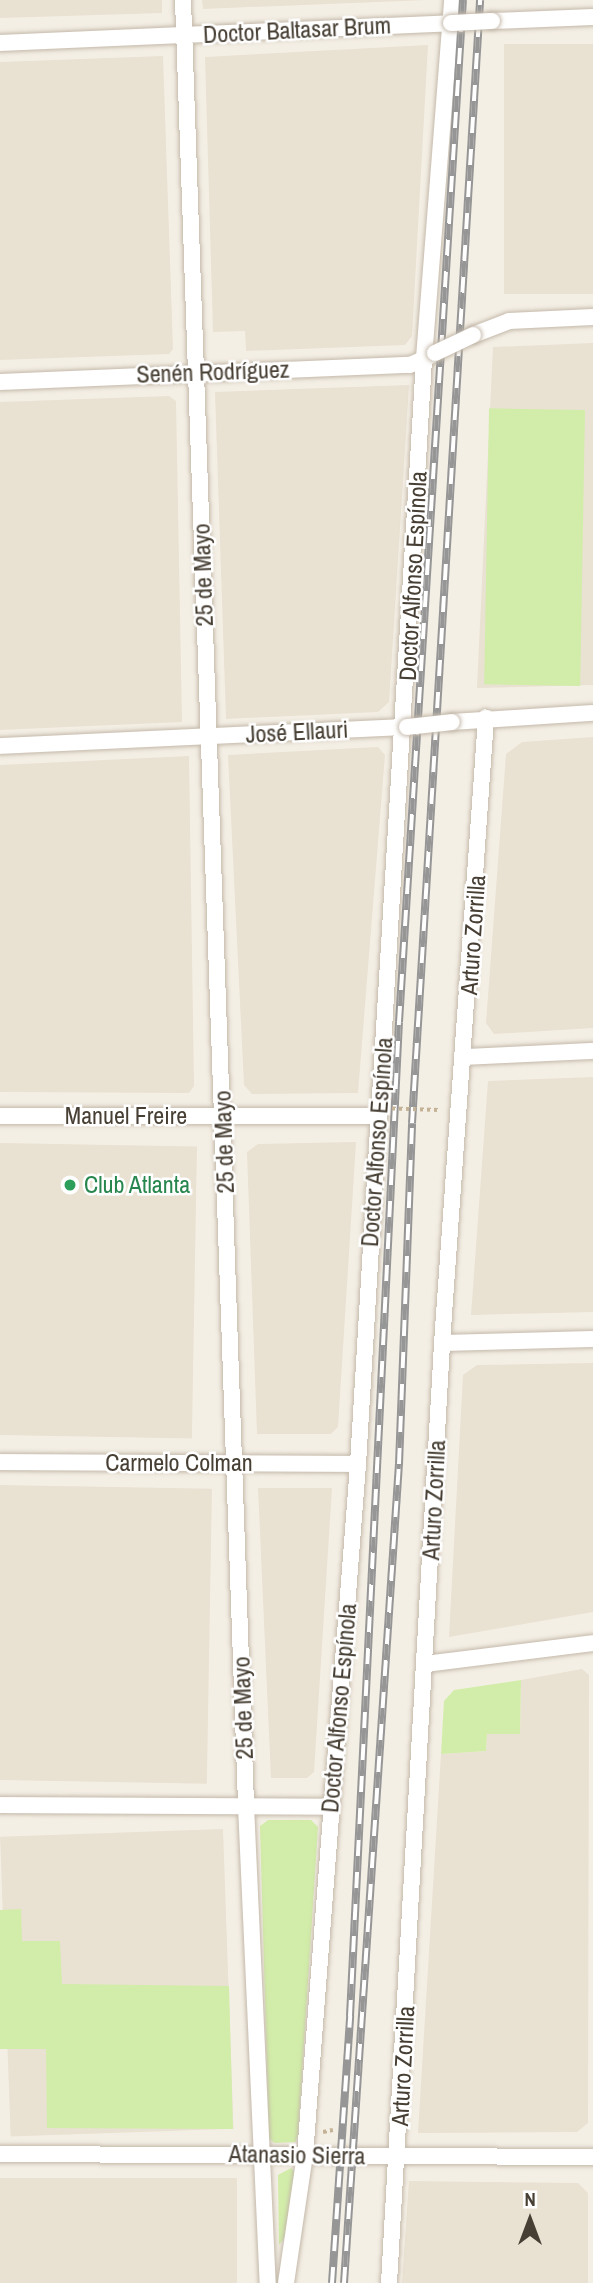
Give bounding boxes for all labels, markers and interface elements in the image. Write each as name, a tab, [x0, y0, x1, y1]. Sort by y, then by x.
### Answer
street label: Doctor Baltasar Brum	[202, 11, 392, 49]
street label: Senén Rodríguez	[136, 355, 290, 389]
street label: Doctor Alfonso Espínola	[393, 470, 433, 682]
street label: 25 de Mayo	[187, 523, 219, 627]
street label: José Ellauri	[245, 715, 349, 749]
street label: Arturo Zorrilla	[454, 874, 492, 996]
street label: Doctor Alfonso Espínola	[355, 1036, 399, 1248]
street label: 25 de Mayo	[208, 1090, 240, 1194]
street label: Manuel Freire	[65, 1102, 187, 1130]
place label: Club Atlanta	[84, 1171, 191, 1199]
marker: Club Atlanta	[62, 1177, 78, 1193]
street label: Arturo Zorrilla	[416, 1439, 452, 1561]
street label: Carmelo Colman	[105, 1449, 253, 1477]
street label: Doctor Alfonso Espínola	[315, 1602, 363, 1814]
street label: 25 de Mayo	[227, 1656, 259, 1760]
street label: Arturo Zorrilla	[385, 2005, 421, 2127]
street label: Atanasio Sierra	[228, 2139, 366, 2171]
north arrow	[495, 2185, 565, 2255]
text: N	[524, 2186, 536, 2212]

